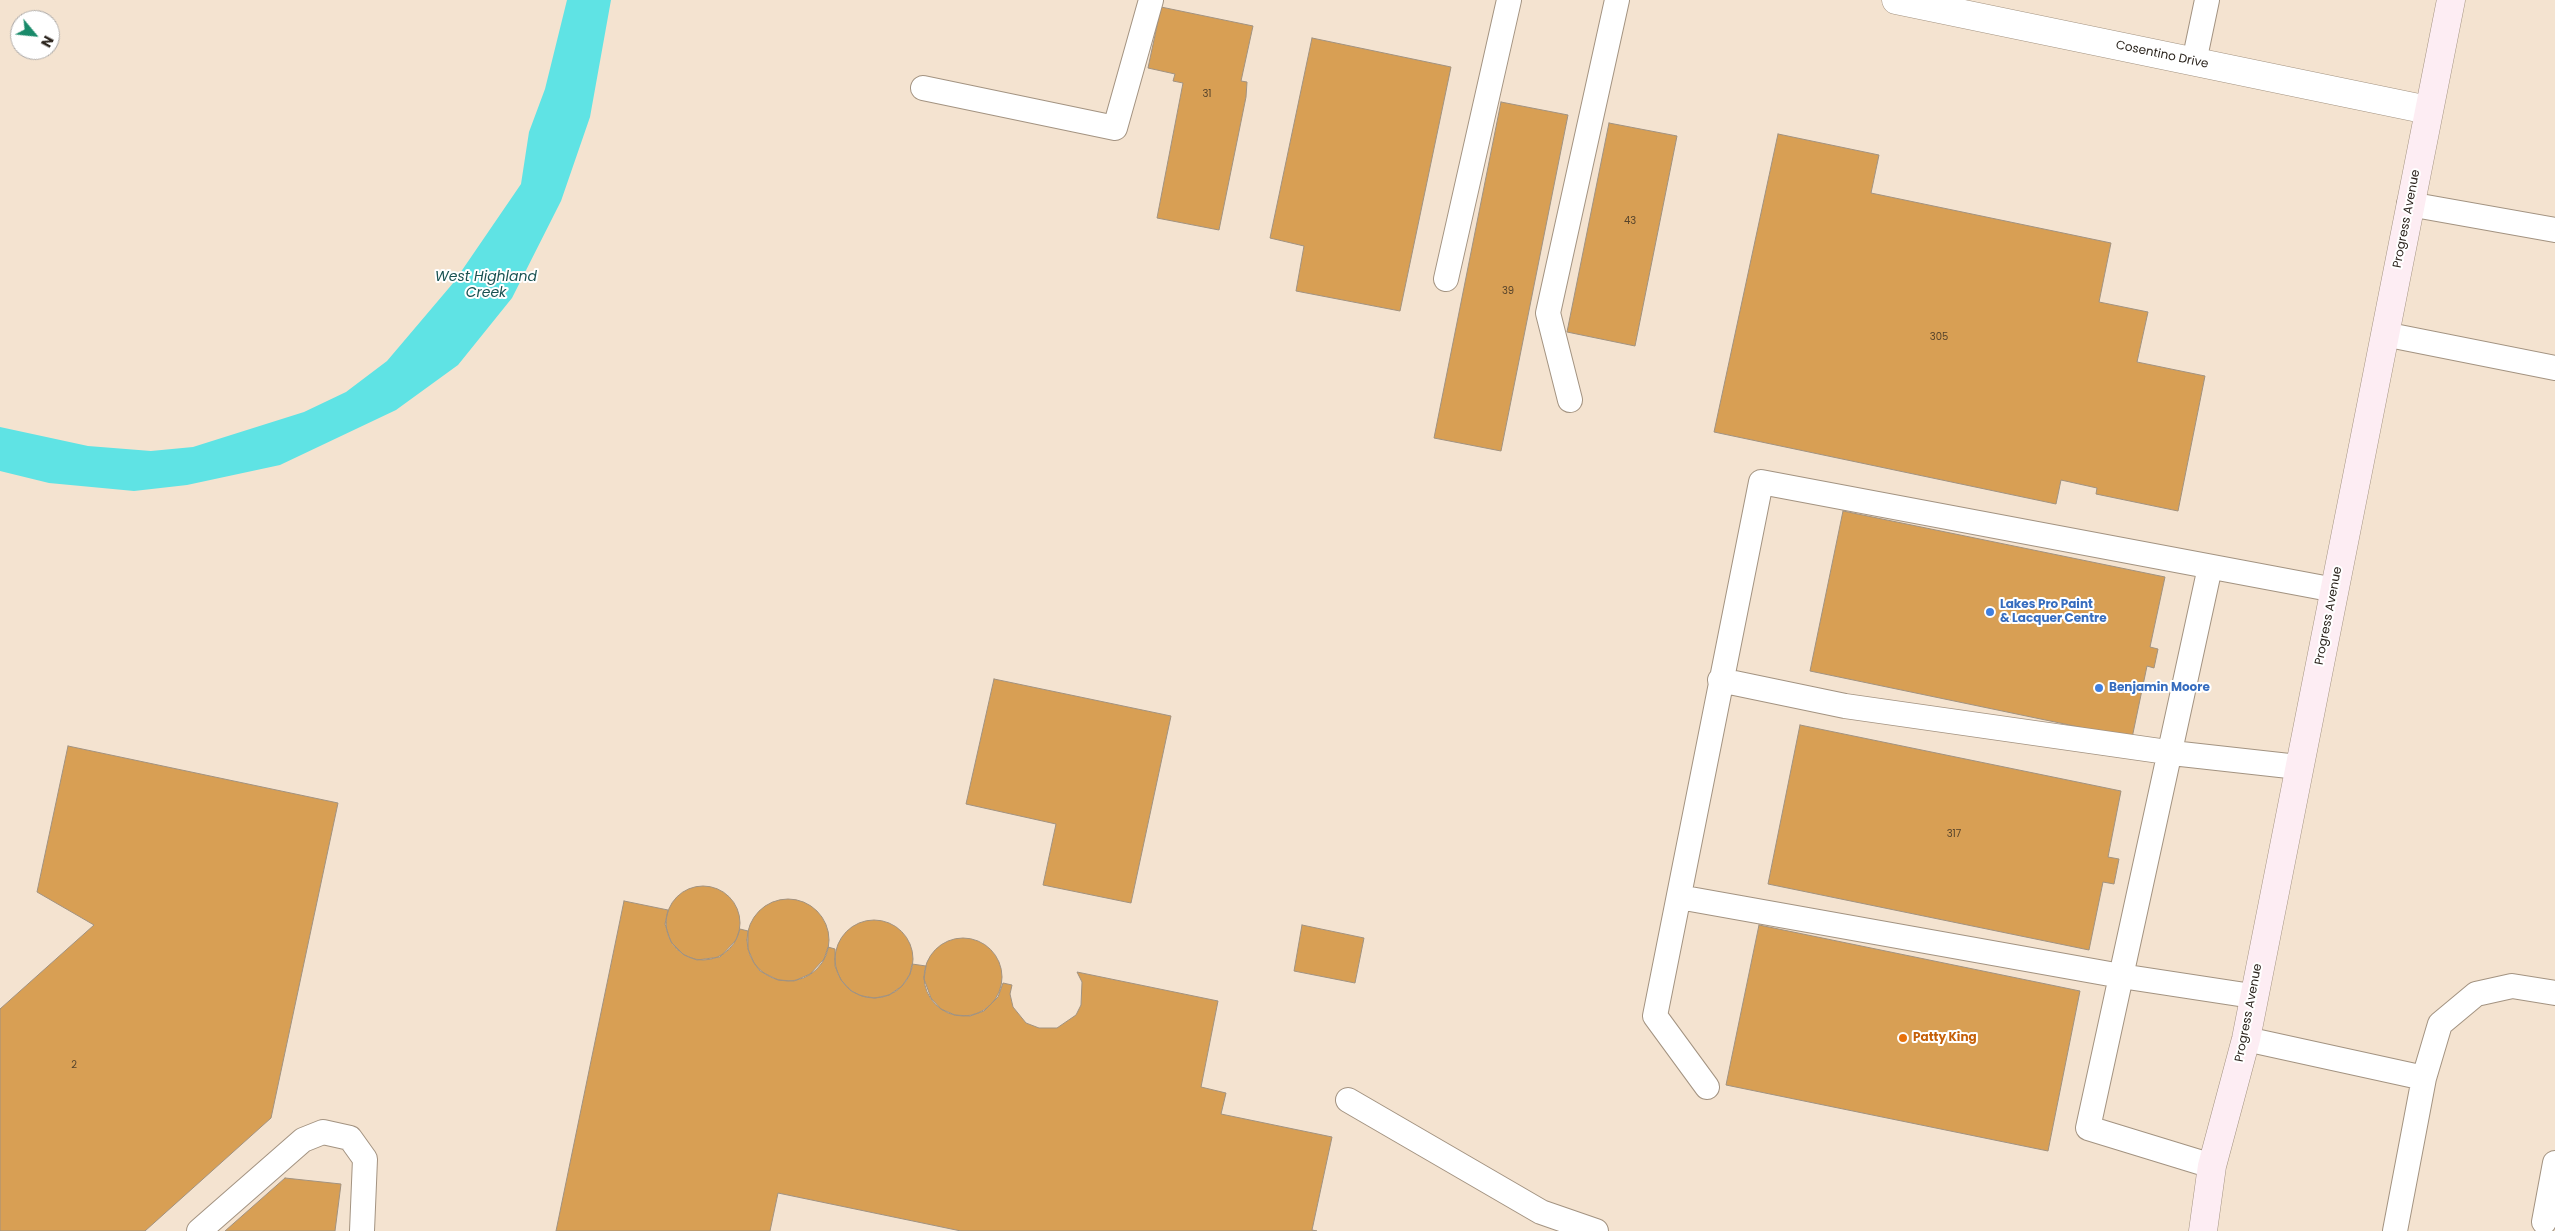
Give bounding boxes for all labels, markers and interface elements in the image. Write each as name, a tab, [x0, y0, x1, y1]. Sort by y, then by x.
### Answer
north arrow	[10, 10, 60, 60]
text: N	[36, 32, 59, 51]
street label: Cosentino Drive	[2114, 38, 2210, 72]
house number: 31	[1202, 88, 1212, 100]
street label: Progress Avenue	[2390, 169, 2424, 269]
house number: 43	[1624, 215, 1636, 227]
water label: West Highland Creek	[435, 269, 537, 302]
house number: 39	[1502, 285, 1514, 297]
house number: 305	[1930, 331, 1948, 343]
street label: Progress Avenue	[2312, 566, 2346, 666]
place label: Lakes Pro Paint & Lacquer Centre	[2000, 598, 2107, 626]
marker: Lakes Pro Paint & Lacquer Centre	[1984, 606, 1996, 618]
place label: Benjamin Moore	[2109, 681, 2210, 695]
marker: Benjamin Moore	[2093, 682, 2105, 694]
house number: 317	[1947, 828, 1961, 840]
street label: Progress Avenue	[2232, 963, 2266, 1063]
place label: Patty King	[1913, 1031, 1977, 1045]
marker: Patty King	[1897, 1032, 1909, 1044]
house number: 2	[71, 1059, 77, 1071]

